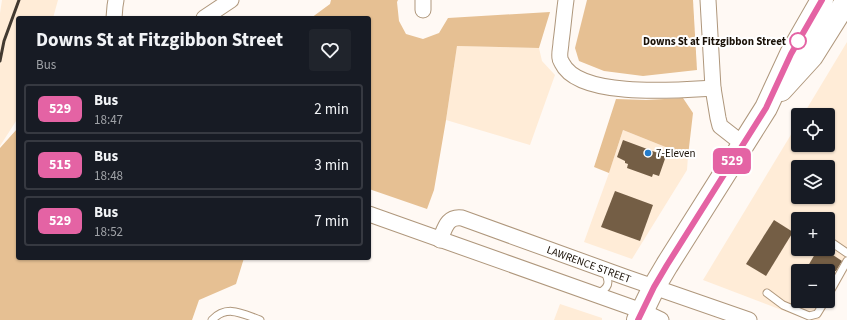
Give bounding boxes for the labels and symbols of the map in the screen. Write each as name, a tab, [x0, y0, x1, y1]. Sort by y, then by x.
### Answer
marker: Downs St at Fitzgibbon Street	[789, 32, 807, 50]
place label: Downs St at Fitzgibbon Street	[643, 34, 787, 49]
place label: 7-Eleven	[656, 146, 696, 161]
marker: 7-Eleven	[643, 148, 653, 158]
line badge: 529	[709, 148, 755, 174]
street label: LAWRENCE STREET	[545, 242, 633, 287]

